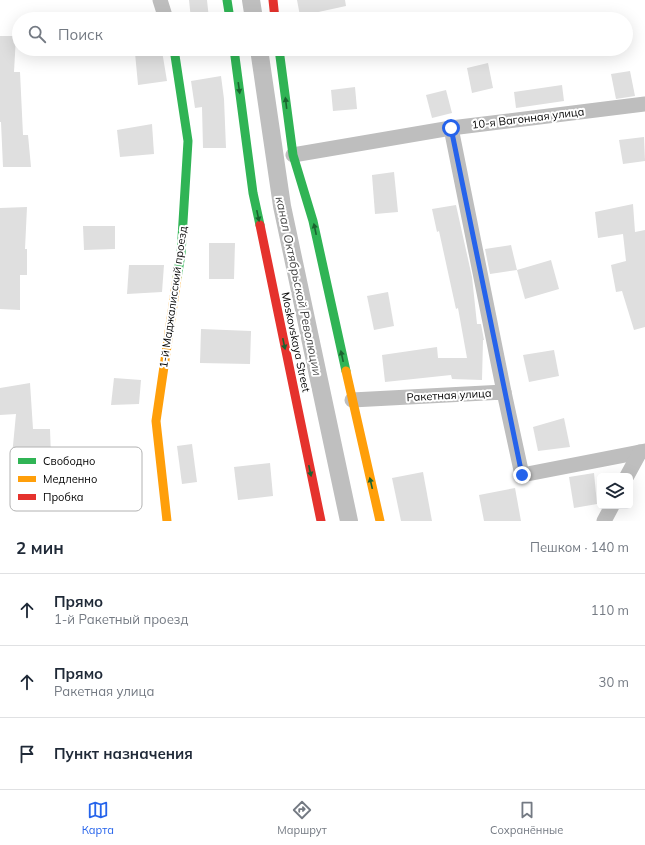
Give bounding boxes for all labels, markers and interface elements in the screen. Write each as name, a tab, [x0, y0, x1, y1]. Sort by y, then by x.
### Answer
search box	[12, 12, 633, 56]
icon: search	[26, 23, 48, 45]
text: Поиск	[58, 25, 103, 44]
one-way arrow	[236, 82, 242, 94]
one-way arrow	[283, 97, 289, 109]
street label: 10-я Вагонная улица	[471, 104, 585, 132]
route start	[442, 119, 460, 137]
water label: канал Октябрьской Революции	[273, 195, 325, 377]
one-way arrow	[255, 210, 261, 222]
one-way arrow	[311, 223, 317, 235]
street label: 1-й Маджалисский проезд	[156, 225, 190, 369]
street label: Moskovskaya Street	[279, 291, 313, 393]
one-way arrow	[282, 337, 288, 350]
one-way arrow	[339, 350, 345, 363]
street label: Ракетная улица	[406, 386, 492, 404]
legend	[10, 447, 142, 511]
text: Свободно	[43, 454, 96, 468]
one-way arrow	[308, 465, 314, 477]
route end	[513, 466, 531, 484]
text: Медленно	[43, 472, 97, 486]
map controls	[597, 473, 633, 509]
button: layers	[597, 473, 633, 509]
one-way arrow	[368, 477, 374, 489]
text: Пробка	[43, 490, 84, 504]
text: 2 мин	[16, 537, 64, 558]
text: Пешком · 140 m	[530, 539, 629, 555]
text: Прямо	[54, 592, 103, 611]
icon: ahead	[16, 599, 38, 621]
text: 110 m	[591, 602, 629, 618]
text: 1-й Ракетный проезд	[54, 611, 188, 627]
text: Прямо	[54, 664, 103, 683]
icon: ahead	[16, 671, 38, 693]
text: 30 m	[599, 674, 629, 690]
text: Ракетная улица	[54, 683, 154, 699]
icon: arrive	[16, 743, 38, 765]
text: Пункт назначения	[54, 744, 193, 763]
tab: Карта	[82, 799, 114, 837]
tab: Маршрут	[277, 799, 327, 837]
tab: Сохранённые	[490, 799, 563, 837]

